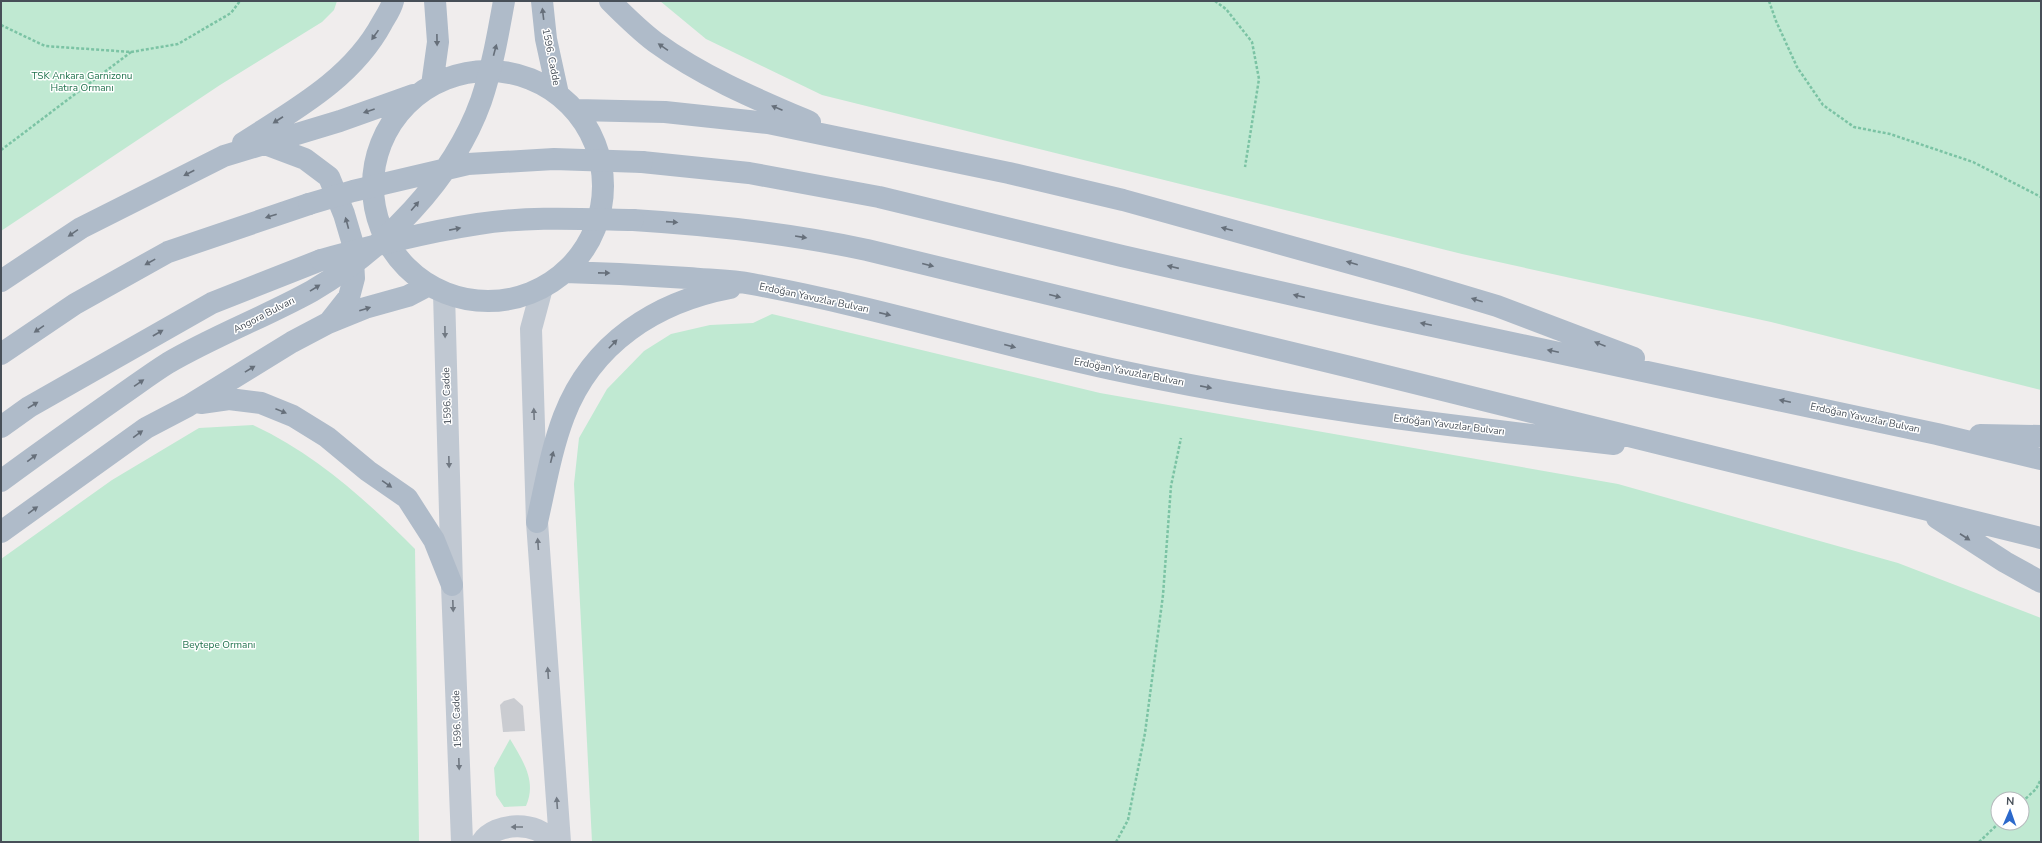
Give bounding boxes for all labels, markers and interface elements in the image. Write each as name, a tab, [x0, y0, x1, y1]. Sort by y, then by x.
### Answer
one-way arrow	[540, 8, 546, 21]
street label: 1596. Cadde	[539, 27, 563, 87]
one-way arrow	[371, 30, 379, 41]
one-way arrow	[434, 34, 440, 47]
one-way arrow	[657, 43, 668, 51]
one-way arrow	[492, 44, 498, 56]
park label: TSK Ankara Garnizonu Hatıra Ormanı	[32, 69, 132, 95]
one-way arrow	[771, 104, 783, 110]
one-way arrow	[362, 108, 374, 114]
one-way arrow	[273, 116, 283, 124]
one-way arrow	[183, 170, 194, 176]
one-way arrow	[410, 201, 419, 212]
one-way arrow	[265, 213, 277, 219]
one-way arrow	[343, 216, 349, 229]
one-way arrow	[666, 219, 678, 226]
one-way arrow	[448, 225, 461, 231]
one-way arrow	[1221, 226, 1233, 232]
one-way arrow	[68, 229, 78, 237]
one-way arrow	[795, 234, 808, 240]
one-way arrow	[144, 259, 156, 266]
one-way arrow	[1346, 260, 1358, 266]
one-way arrow	[922, 262, 934, 268]
one-way arrow	[1166, 264, 1179, 270]
one-way arrow	[598, 269, 610, 276]
street label: Erdoğan Yavuzlar Bulvarı	[758, 280, 870, 316]
one-way arrow	[309, 285, 321, 292]
street label: Angora Bulvarı	[231, 293, 297, 337]
one-way arrow	[1049, 293, 1061, 299]
one-way arrow	[1293, 293, 1305, 299]
one-way arrow	[1471, 297, 1483, 303]
one-way arrow	[360, 305, 372, 311]
one-way arrow	[878, 311, 891, 317]
one-way arrow	[1420, 321, 1432, 327]
one-way arrow	[33, 325, 44, 332]
one-way arrow	[442, 326, 448, 339]
one-way arrow	[152, 330, 164, 337]
one-way arrow	[608, 339, 618, 349]
one-way arrow	[1593, 340, 1605, 346]
one-way arrow	[1005, 343, 1017, 349]
one-way arrow	[1547, 348, 1560, 354]
street label: Erdoğan Yavuzlar Bulvarı	[1073, 354, 1185, 390]
one-way arrow	[245, 365, 256, 372]
street label: 1596. Cadde	[439, 367, 455, 425]
one-way arrow	[134, 379, 144, 387]
one-way arrow	[1200, 384, 1212, 390]
one-way arrow	[1778, 397, 1791, 403]
street label: Erdoğan Yavuzlar Bulvarı	[1809, 400, 1921, 436]
one-way arrow	[27, 401, 39, 408]
one-way arrow	[531, 407, 537, 420]
one-way arrow	[275, 409, 287, 415]
street label: Erdoğan Yavuzlar Bulvarı	[1393, 411, 1505, 439]
one-way arrow	[133, 430, 143, 438]
one-way arrow	[549, 450, 555, 462]
one-way arrow	[27, 453, 38, 462]
one-way arrow	[445, 456, 452, 468]
one-way arrow	[382, 480, 393, 488]
one-way arrow	[27, 506, 38, 514]
one-way arrow	[1959, 533, 1971, 540]
one-way arrow	[535, 538, 542, 550]
one-way arrow	[449, 600, 456, 612]
park label: Beytepe Ormanı	[183, 638, 255, 652]
one-way arrow	[544, 667, 551, 679]
street label: 1596. Cadde	[449, 690, 465, 748]
one-way arrow	[455, 758, 462, 770]
north arrow	[1990, 791, 2030, 831]
text: N	[2006, 794, 2015, 809]
one-way arrow	[554, 797, 561, 809]
one-way arrow	[511, 824, 523, 831]

